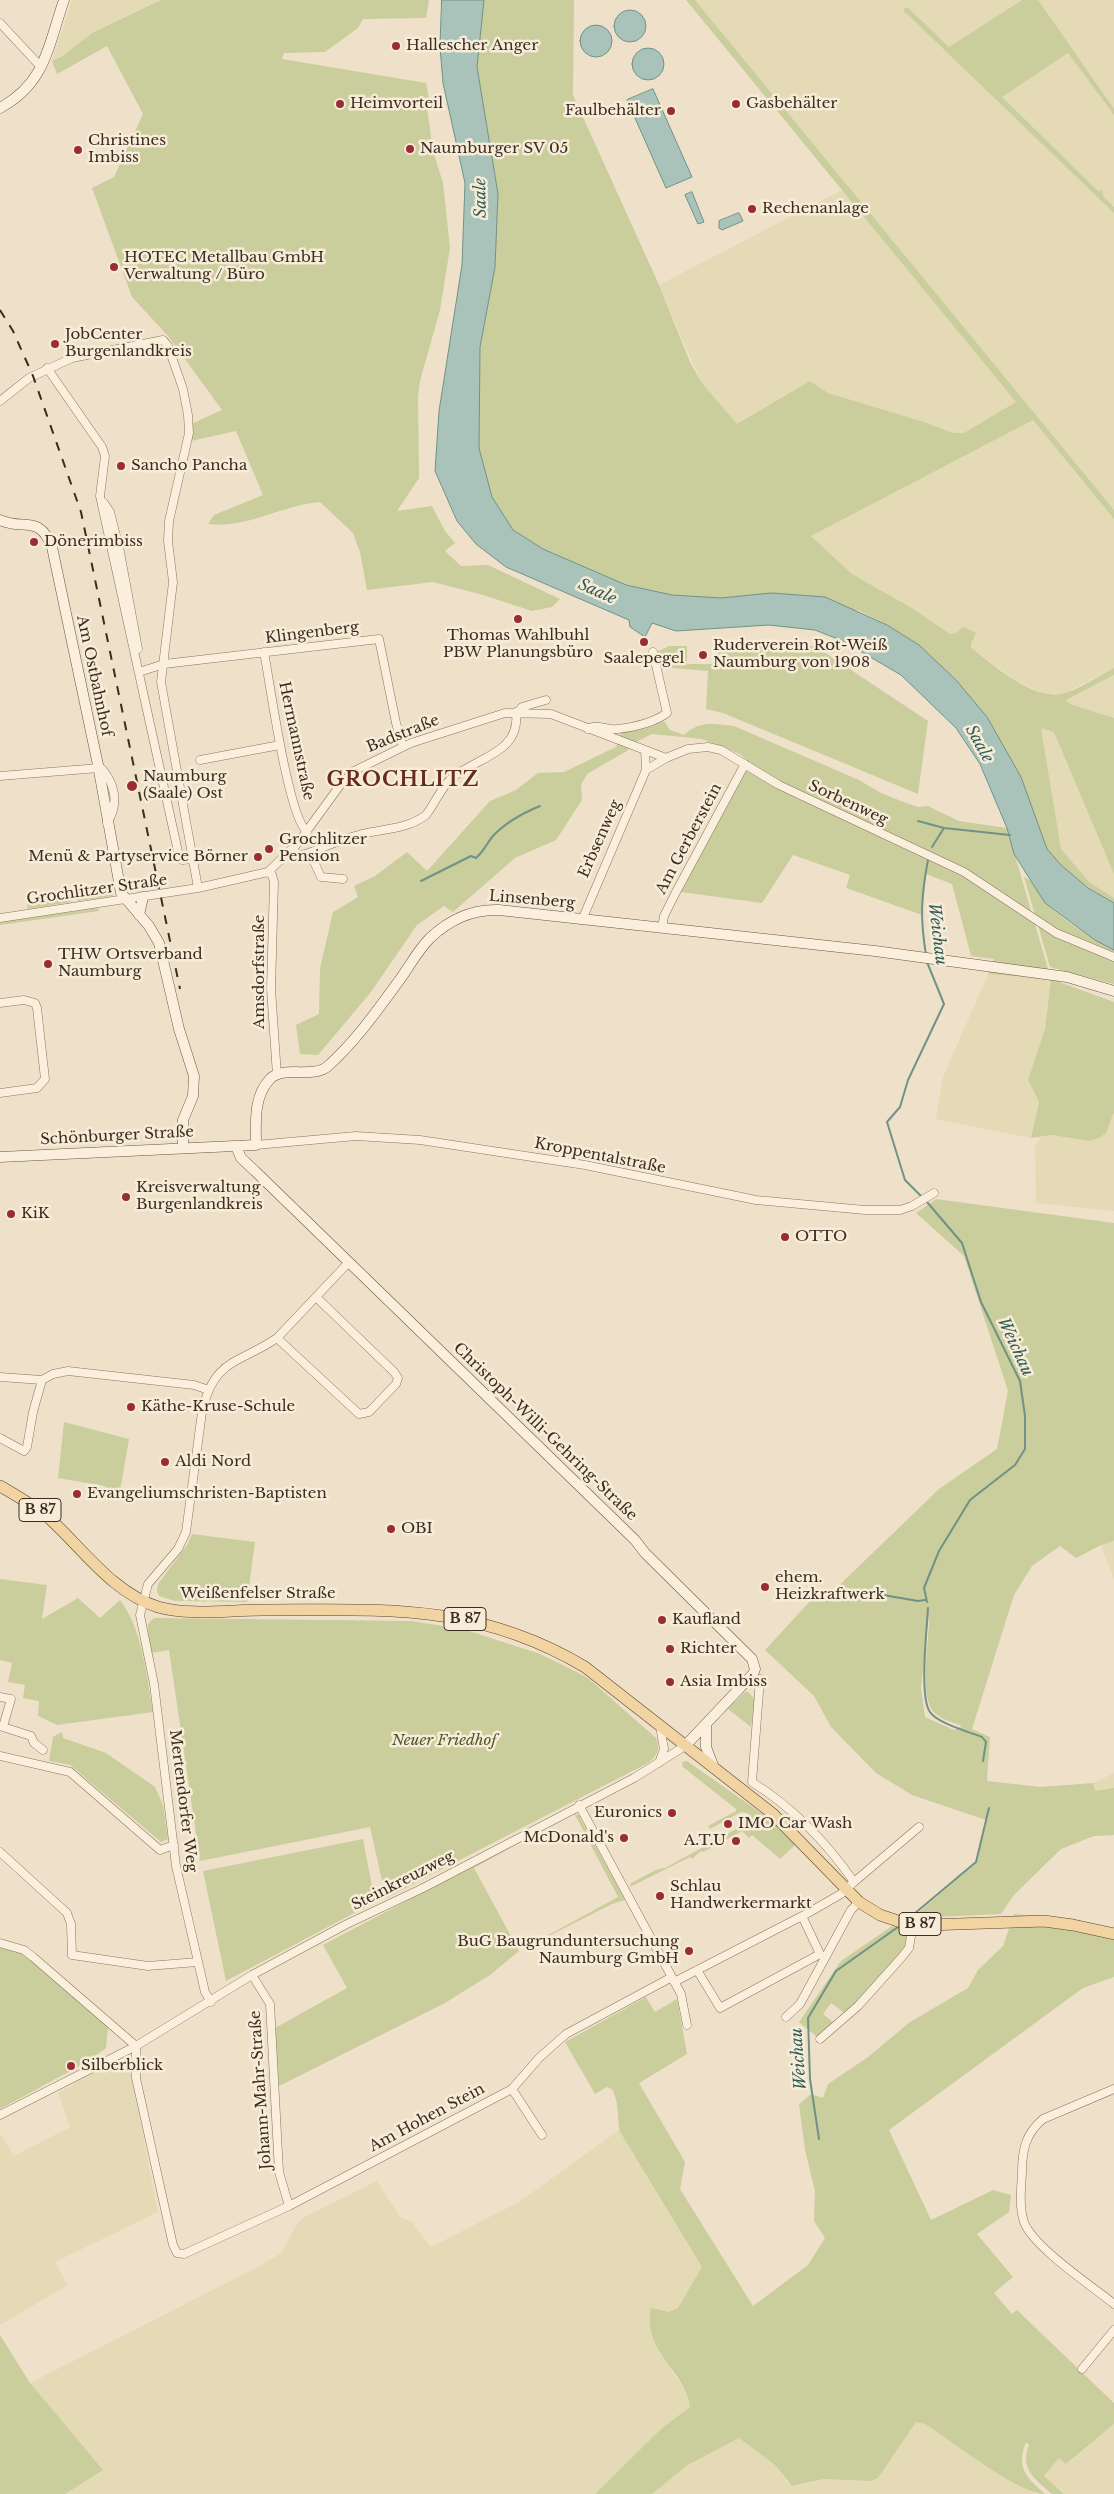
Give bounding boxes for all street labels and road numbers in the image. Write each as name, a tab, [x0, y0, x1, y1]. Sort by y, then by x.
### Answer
street label: Am Ostbahnhof	[72, 614, 116, 738]
street label: Klingenberg	[264, 618, 360, 648]
street label: Hermannstraße	[275, 680, 317, 802]
street label: Badstraße	[364, 711, 442, 757]
street label: Sorbenweg	[806, 777, 890, 829]
street label: Am Gerberstein	[652, 781, 726, 897]
street label: Erbsenweg	[575, 797, 625, 881]
street label: Grochlitzer Straße	[26, 871, 168, 909]
street label: Linsenberg	[488, 887, 576, 913]
street label: Amsdorfstraße	[251, 915, 269, 1029]
street label: Schönburger Straße	[40, 1123, 194, 1149]
street label: Kroppentalstraße	[533, 1134, 667, 1178]
street label: Christoph-Willi-Gehring-Straße	[449, 1339, 641, 1525]
road number: B 87	[19, 1498, 61, 1522]
street label: Weißenfelser Straße	[180, 1585, 336, 1603]
road number: B 87	[444, 1608, 486, 1630]
street label: Mertendorfer Weg	[165, 1729, 201, 1873]
street label: Steinkreuzweg	[349, 1847, 457, 1915]
road number: B 87	[899, 1912, 941, 1936]
street label: Johann-Mahr-Straße	[246, 2010, 276, 2170]
street label: Am Hohen Stein	[366, 2080, 488, 2156]

